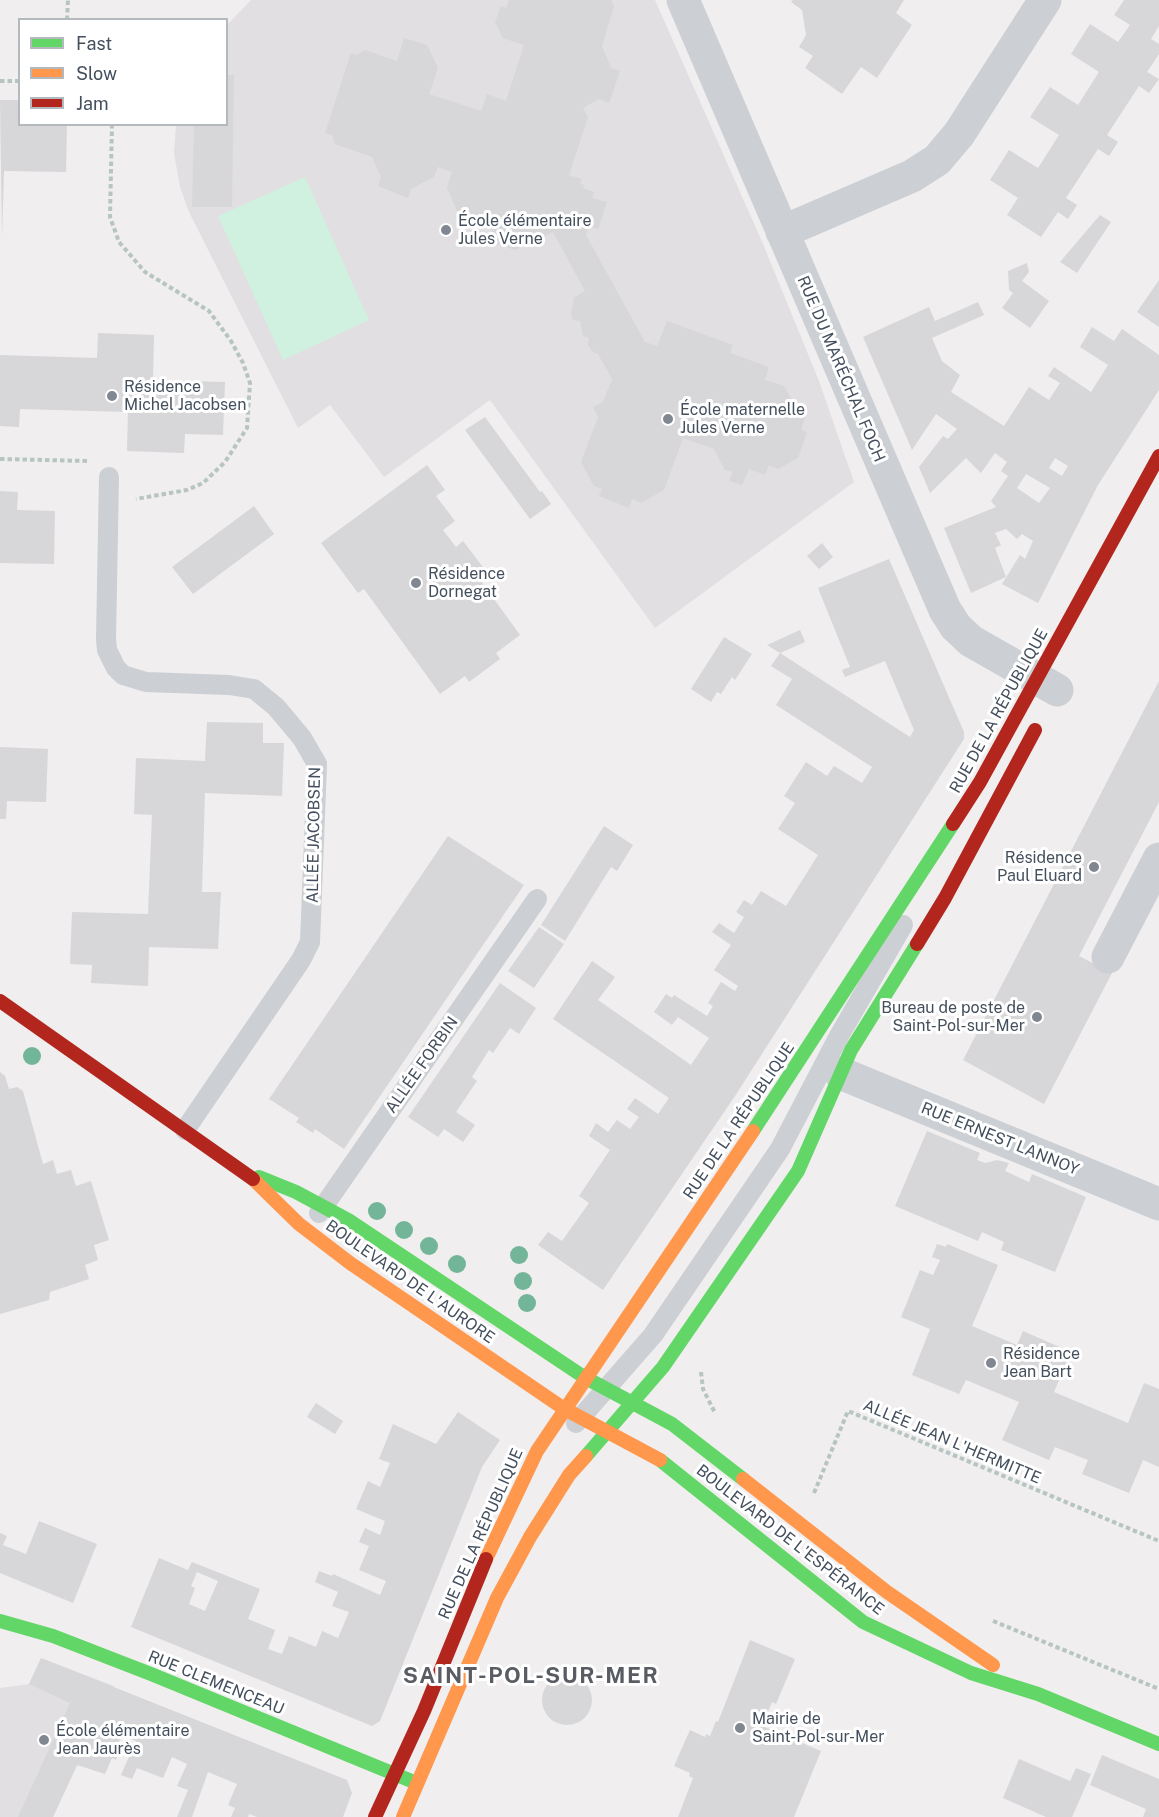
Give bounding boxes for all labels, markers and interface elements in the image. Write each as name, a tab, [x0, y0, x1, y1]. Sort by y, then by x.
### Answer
legend	[18, 18, 228, 126]
text: Fast	[76, 33, 112, 54]
text: Slow	[76, 63, 117, 84]
text: Jam	[76, 93, 109, 114]
place label: École élémentaire Jules Verne	[458, 211, 592, 249]
marker: École élémentaire Jules Verne	[439, 223, 453, 237]
street label: RUE DU MARÉCHAL FOCH	[793, 273, 889, 465]
place label: Résidence Michel Jacobsen	[124, 377, 246, 415]
marker: Résidence Michel Jacobsen	[105, 389, 119, 403]
place label: École maternelle Jules Verne	[680, 400, 805, 438]
marker: École maternelle Jules Verne	[661, 412, 675, 426]
place label: Résidence Dornegat	[428, 564, 505, 602]
marker: Résidence Dornegat	[409, 576, 423, 590]
street label: RUE DE LA RÉPUBLIQUE	[946, 625, 1052, 797]
street label: ALLÉE JACOBSEN	[303, 767, 325, 903]
place label: Résidence Paul Eluard	[997, 848, 1082, 886]
marker: Résidence Paul Eluard	[1087, 860, 1101, 874]
place label: Bureau de poste de Saint-Pol-sur-Mer	[881, 998, 1025, 1036]
marker: Bureau de poste de Saint-Pol-sur-Mer	[1030, 1010, 1044, 1024]
street label: ALLÉE FORBIN	[382, 1013, 462, 1117]
street label: RUE DE LA RÉPUBLIQUE	[679, 1039, 799, 1203]
street label: RUE ERNEST LANNOY	[918, 1099, 1082, 1179]
street label: BOULEVARD DE L'AURORE	[322, 1216, 498, 1348]
place label: Résidence Jean Bart	[1003, 1344, 1080, 1382]
marker: Résidence Jean Bart	[984, 1356, 998, 1370]
street label: ALLÉE JEAN L'HERMITTE	[860, 1396, 1044, 1488]
street label: RUE DE LA RÉPUBLIQUE	[435, 1446, 527, 1622]
street label: BOULEVARD DE L'ESPÉRANCE	[692, 1461, 888, 1619]
street label: RUE CLEMENCEAU	[145, 1647, 287, 1719]
district label: SAINT-POL-SUR-MER	[403, 1663, 659, 1689]
place label: Mairie de Saint-Pol-sur-Mer	[752, 1709, 884, 1747]
place label: École élémentaire Jean Jaurès	[56, 1721, 190, 1759]
marker: Mairie de Saint-Pol-sur-Mer	[733, 1721, 747, 1735]
marker: École élémentaire Jean Jaurès	[37, 1733, 51, 1747]

